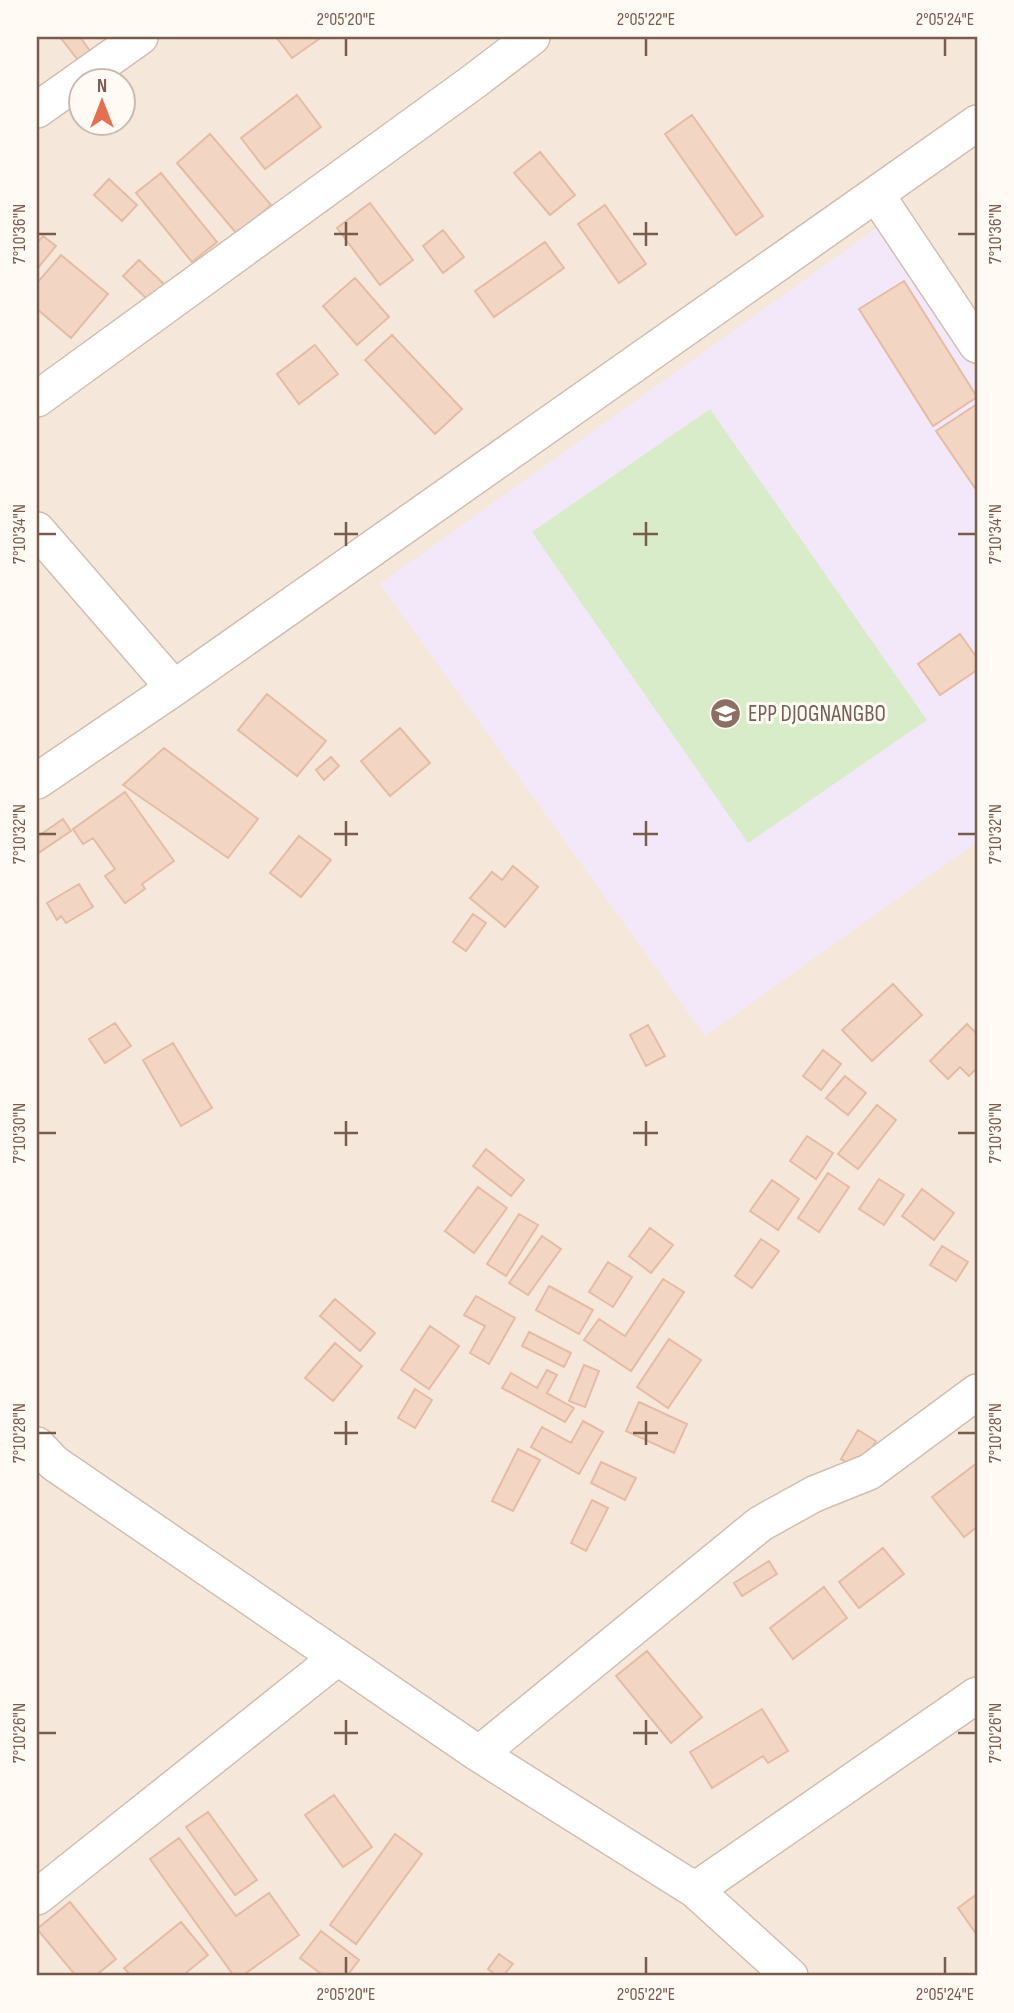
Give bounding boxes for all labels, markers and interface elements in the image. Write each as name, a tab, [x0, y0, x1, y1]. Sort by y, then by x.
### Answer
text: 2°05'20"E	[317, 9, 375, 30]
text: 2°05'22"E	[617, 9, 675, 30]
text: 2°05'24"E	[916, 9, 974, 30]
north arrow	[66, 66, 136, 136]
text: N	[97, 75, 107, 98]
text: 7°10'36"N	[9, 204, 30, 264]
text: 7°10'36"N	[985, 204, 1006, 264]
text: 7°10'34"N	[9, 504, 30, 564]
text: 7°10'34"N	[985, 504, 1006, 564]
school or university icon: EPP DJOGNANGBO	[708, 696, 742, 730]
place label: EPP DJOGNANGBO	[748, 700, 886, 728]
text: 7°10'32"N	[9, 804, 30, 864]
text: 7°10'32"N	[985, 804, 1006, 864]
text: 7°10'30"N	[9, 1103, 30, 1163]
text: 7°10'30"N	[985, 1103, 1006, 1163]
text: 7°10'28"N	[9, 1403, 30, 1463]
text: 7°10'28"N	[985, 1403, 1006, 1463]
text: 7°10'26"N	[9, 1703, 30, 1763]
text: 7°10'26"N	[985, 1703, 1006, 1763]
text: 2°05'20"E	[317, 1984, 375, 2005]
text: 2°05'22"E	[617, 1984, 675, 2005]
text: 2°05'24"E	[916, 1984, 974, 2005]

